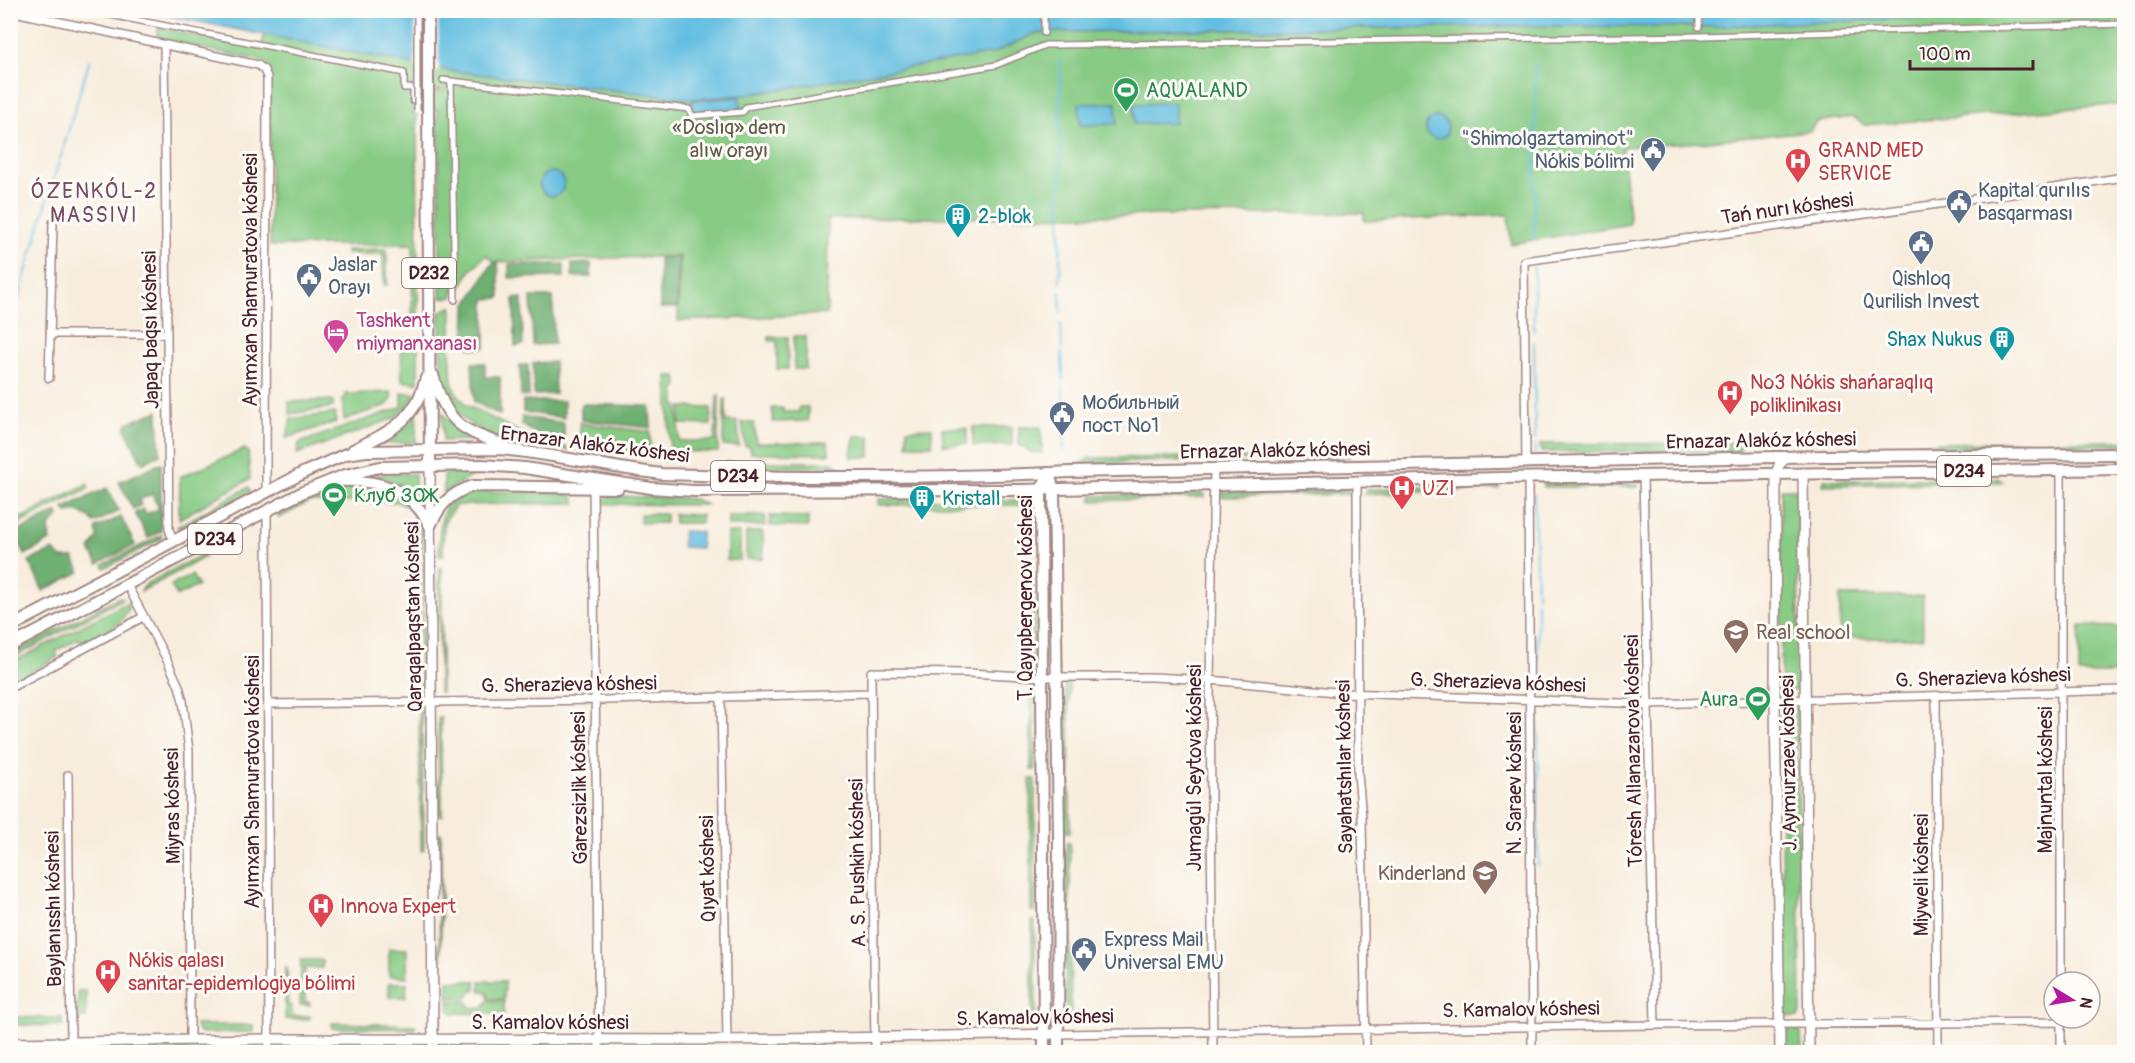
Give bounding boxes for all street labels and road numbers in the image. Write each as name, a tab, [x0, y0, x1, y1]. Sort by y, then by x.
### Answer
street label: Ayımxan Shamuratova kóshesi	[238, 153, 263, 407]
street label: Tań nurı kóshesi	[1719, 187, 1855, 230]
street label: Japaq baqsı kóshesi	[137, 251, 164, 409]
road number: D232	[402, 258, 456, 288]
street label: Ernazar Alakóz kóshesi	[499, 420, 691, 469]
street label: Ernazar Alakóz kóshesi	[1666, 426, 1856, 455]
street label: Ernazar Alakóz kóshesi	[1180, 436, 1370, 465]
road number: D234	[1937, 456, 1991, 486]
road number: D234	[711, 461, 765, 491]
street label: T. Qayıpbergenov kóshesi	[1013, 495, 1038, 701]
street label: Qaraqalpaqstan kóshesi	[399, 521, 428, 713]
road number: D234	[188, 524, 242, 554]
street label: Tóresh Allanazarova kóshesi	[1619, 634, 1648, 868]
street label: Ayımxan Shamuratova kóshesi	[240, 655, 265, 909]
street label: G. Sherazieva kóshesi	[1895, 662, 2071, 693]
street label: Jumagúl Seytova kóshesi	[1182, 664, 1207, 872]
street label: G. Sherazieva kóshesi	[1410, 667, 1586, 698]
street label: G. Sherazieva kóshesi	[481, 670, 657, 699]
street label: J. Aymurzaev kóshesi	[1774, 675, 1803, 851]
street label: Sayahatshılar kóshesi	[1330, 680, 1359, 854]
street label: Majnuntal kóshesi	[2033, 706, 2058, 854]
street label: Ǵarezsizlik kóshesi	[566, 711, 593, 865]
street label: N. Saraev kóshesi	[1502, 712, 1527, 854]
street label: Miyras kóshesi	[159, 748, 186, 864]
street label: A. S. Pushkin kóshesi	[844, 778, 871, 948]
street label: Miyweli kóshesi	[1909, 814, 1934, 936]
street label: Qıyat kóshesi	[694, 815, 721, 923]
street label: Baylanısshı kóshesi	[40, 831, 67, 987]
street label: S. Kamalov kóshesi	[1442, 996, 1600, 1023]
street label: S. Kamalov kóshesi	[956, 1004, 1114, 1031]
street label: S. Kamalov kóshesi	[471, 1010, 629, 1035]

